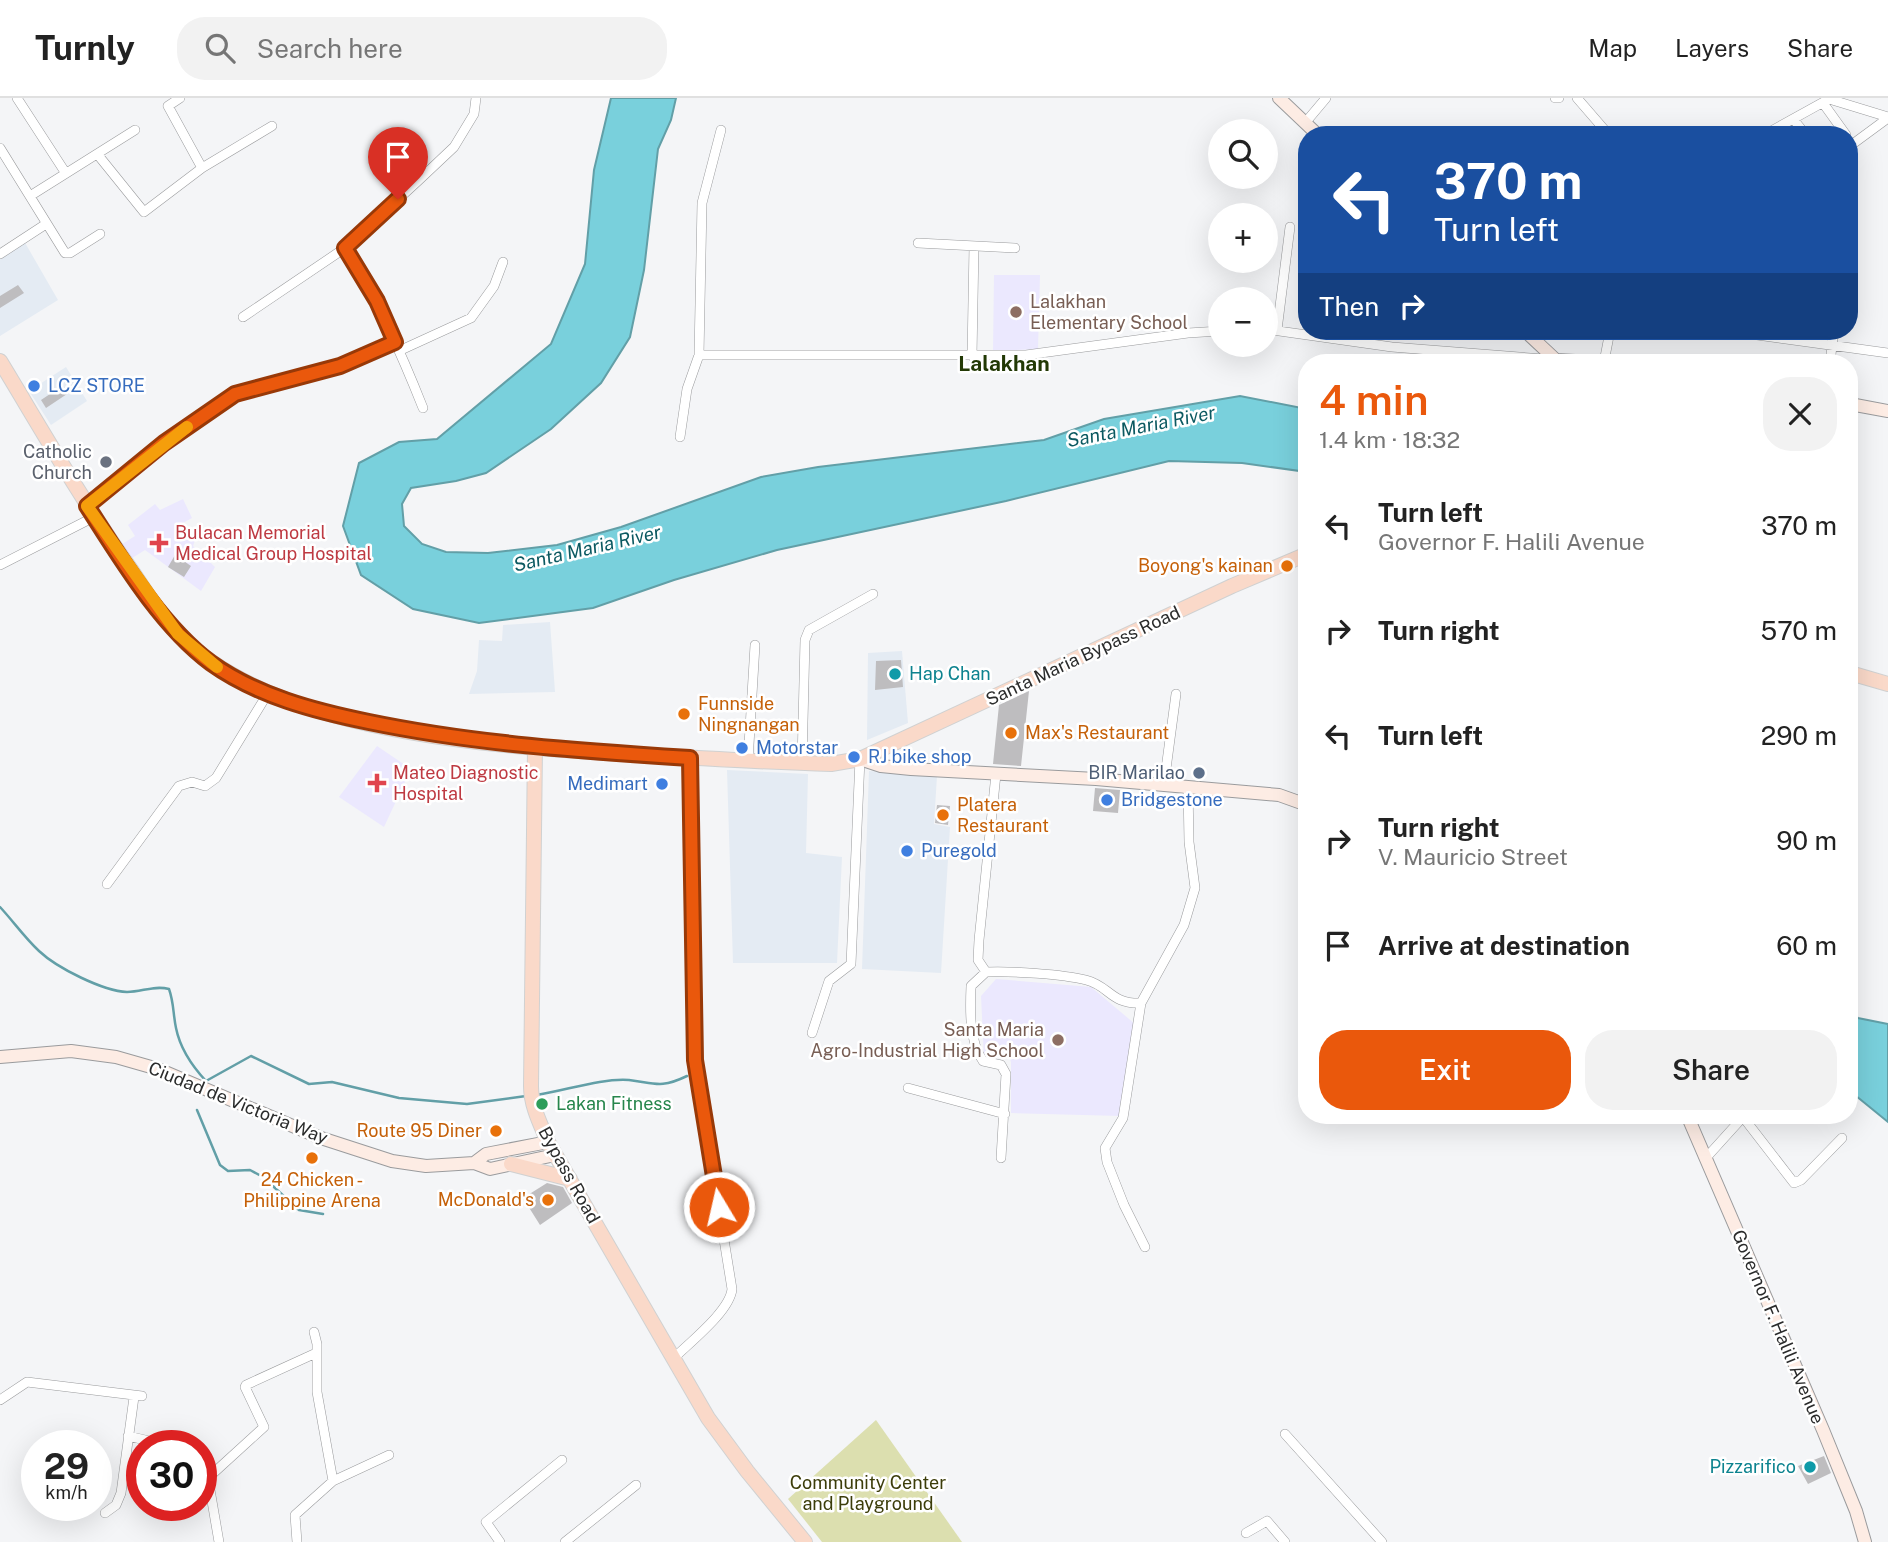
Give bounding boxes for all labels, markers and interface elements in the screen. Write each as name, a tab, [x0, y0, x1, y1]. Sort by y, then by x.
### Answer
search box	[177, 17, 667, 80]
text: Turnly	[35, 29, 135, 67]
icon: search	[201, 29, 239, 67]
text: Search here	[257, 33, 403, 64]
text: Map	[1588, 34, 1637, 62]
text: Layers	[1675, 34, 1749, 62]
text: Share	[1787, 34, 1853, 62]
map controls	[1208, 119, 1278, 357]
button: search	[1208, 119, 1278, 189]
pin	[368, 127, 428, 199]
icon: arrive	[379, 138, 417, 176]
text: 370 m	[1434, 152, 1583, 210]
icon: left	[1319, 154, 1410, 245]
button: +	[1208, 203, 1278, 273]
text: Turn left	[1434, 211, 1559, 248]
button: −	[1208, 287, 1278, 357]
icon: right	[1393, 287, 1431, 325]
place label: Lalakhan Elementary School	[1030, 291, 1188, 333]
text: Then	[1319, 291, 1379, 322]
marker: Lalakhan Elementary School	[1008, 304, 1024, 320]
district label: Lalakhan	[958, 351, 1050, 376]
place label: LCZ STORE	[48, 375, 145, 396]
text: 4 min	[1319, 375, 1428, 424]
button: close	[1763, 377, 1837, 451]
marker: LCZ STORE	[26, 378, 42, 394]
water label: Santa Maria River	[1065, 401, 1218, 451]
text: 1.4 km · 18:32	[1319, 426, 1460, 453]
place label: Catholic Church	[23, 441, 92, 483]
marker: Catholic Church	[98, 454, 114, 470]
text: Turn left	[1378, 497, 1483, 528]
icon: left	[1319, 507, 1357, 545]
text: 370 m	[1761, 510, 1837, 541]
water label: Santa Maria River	[511, 520, 664, 576]
place label: Bulacan Memorial Medical Group Hospital	[175, 522, 372, 564]
text: Governor F. Halili Avenue	[1378, 528, 1645, 555]
marker: Bulacan Memorial Medical Group Hospital	[149, 533, 169, 553]
place label: Boyong's kainan	[1138, 555, 1273, 576]
marker: Boyong's kainan	[1279, 558, 1295, 574]
street label: Santa Maria Bypass Road	[982, 601, 1183, 710]
icon: right	[1319, 612, 1357, 650]
text: Turn right	[1378, 615, 1500, 646]
text: 570 m	[1761, 615, 1837, 646]
place label: Hap Chan	[909, 663, 991, 684]
marker: Hap Chan	[887, 666, 903, 682]
place label: Funnside Ningnangan	[698, 693, 800, 735]
marker: Funnside Ningnangan	[676, 706, 692, 722]
icon: left	[1319, 717, 1357, 755]
text: Turn left	[1378, 720, 1483, 751]
text: 290 m	[1761, 720, 1837, 751]
place label: Max's Restaurant	[1025, 722, 1169, 743]
marker: Max's Restaurant	[1003, 725, 1019, 741]
place label: Motorstar	[756, 737, 838, 758]
marker: Motorstar	[734, 740, 750, 756]
place label: RJ bike shop	[868, 746, 971, 767]
marker: RJ bike shop	[846, 749, 862, 765]
place label: Mateo Diagnostic Hospital	[393, 762, 539, 804]
place label: BIR Marilao	[1088, 762, 1185, 783]
marker: BIR Marilao	[1191, 765, 1207, 781]
marker: Mateo Diagnostic Hospital	[367, 773, 387, 793]
place label: Medimart	[567, 773, 648, 794]
marker: Medimart	[654, 776, 670, 792]
place label: Bridgestone	[1121, 789, 1223, 810]
marker: Bridgestone	[1099, 792, 1115, 808]
place label: Platera Restaurant	[957, 794, 1049, 836]
marker: Platera Restaurant	[935, 807, 951, 823]
text: Turn right	[1378, 812, 1500, 843]
icon: right	[1319, 822, 1357, 860]
text: 90 m	[1776, 825, 1837, 856]
place label: Puregold	[921, 840, 997, 861]
marker: Puregold	[899, 843, 915, 859]
text: V. Mauricio Street	[1378, 843, 1568, 870]
icon: arrive	[1319, 927, 1357, 965]
text: Arrive at destination	[1378, 930, 1630, 961]
text: 60 m	[1776, 930, 1837, 961]
place label: Santa Maria Agro-Industrial High School	[810, 1019, 1044, 1061]
button: Exit	[1319, 1030, 1571, 1110]
button: Share	[1585, 1030, 1837, 1110]
marker: Santa Maria Agro-Industrial High School	[1050, 1032, 1066, 1048]
street label: Ciudad de Victoria Way	[145, 1057, 331, 1148]
place label: Lakan Fitness	[556, 1093, 672, 1114]
marker: Lakan Fitness	[534, 1096, 550, 1112]
place label: Route 95 Diner	[356, 1120, 482, 1141]
marker: Route 95 Diner	[488, 1123, 504, 1139]
street label: Bypass Road	[534, 1123, 605, 1227]
marker: 24 Chicken - Philippine Arena	[304, 1150, 320, 1166]
place label: 24 Chicken - Philippine Arena	[243, 1169, 381, 1211]
position arrow	[682, 1170, 756, 1244]
place label: McDonald's	[438, 1189, 534, 1210]
marker: McDonald's	[540, 1192, 556, 1208]
street label: Governor F. Halili Avenue	[1728, 1227, 1829, 1427]
speed limit sign: 30	[126, 1430, 217, 1521]
text: 29	[44, 1446, 89, 1487]
place label: Pizzarifico	[1710, 1456, 1796, 1477]
marker: Pizzarifico	[1802, 1459, 1818, 1475]
park label: Community Center and Playground	[790, 1472, 946, 1514]
text: km/h	[45, 1482, 88, 1503]

